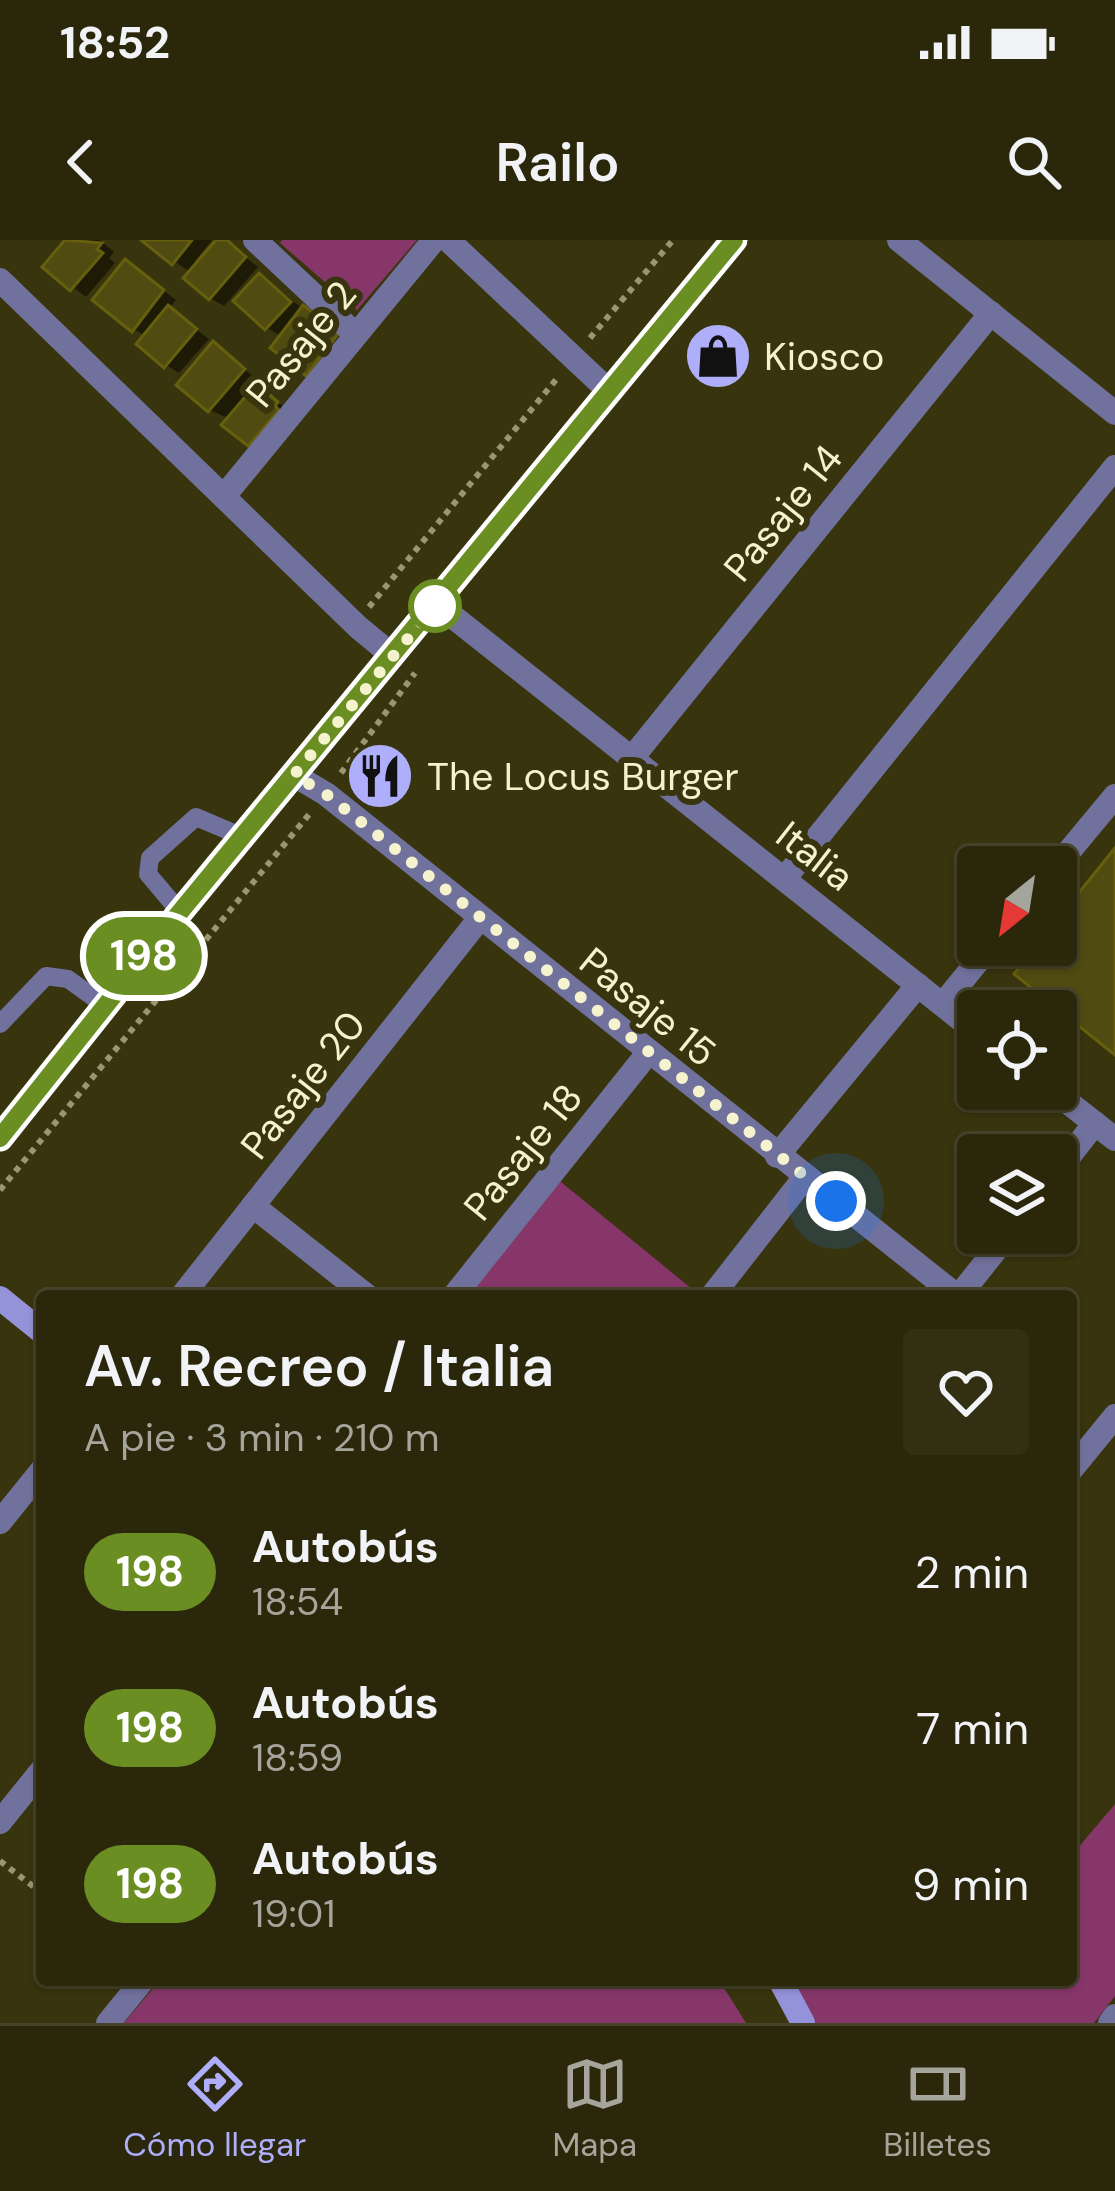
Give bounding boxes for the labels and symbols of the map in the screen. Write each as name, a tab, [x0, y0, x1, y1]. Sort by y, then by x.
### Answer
street label: Pasaje 2	[235, 270, 367, 418]
shop icon: Kiosco	[683, 321, 753, 391]
place label: Kiosco	[764, 331, 884, 382]
street label: Pasaje 14	[712, 434, 854, 592]
unlabelled marker	[410, 581, 460, 631]
restaurant icon: The Locus Burger	[345, 741, 415, 811]
place label: The Locus Burger	[427, 751, 739, 802]
street label: Italia	[766, 810, 864, 902]
north arrow	[957, 846, 1077, 966]
line badge: 198	[75, 917, 213, 995]
street label: Pasaje 15	[569, 936, 727, 1078]
street label: Pasaje 20	[229, 1001, 377, 1169]
street label: Pasaje 18	[452, 1073, 594, 1231]
your location	[806, 1171, 866, 1231]

